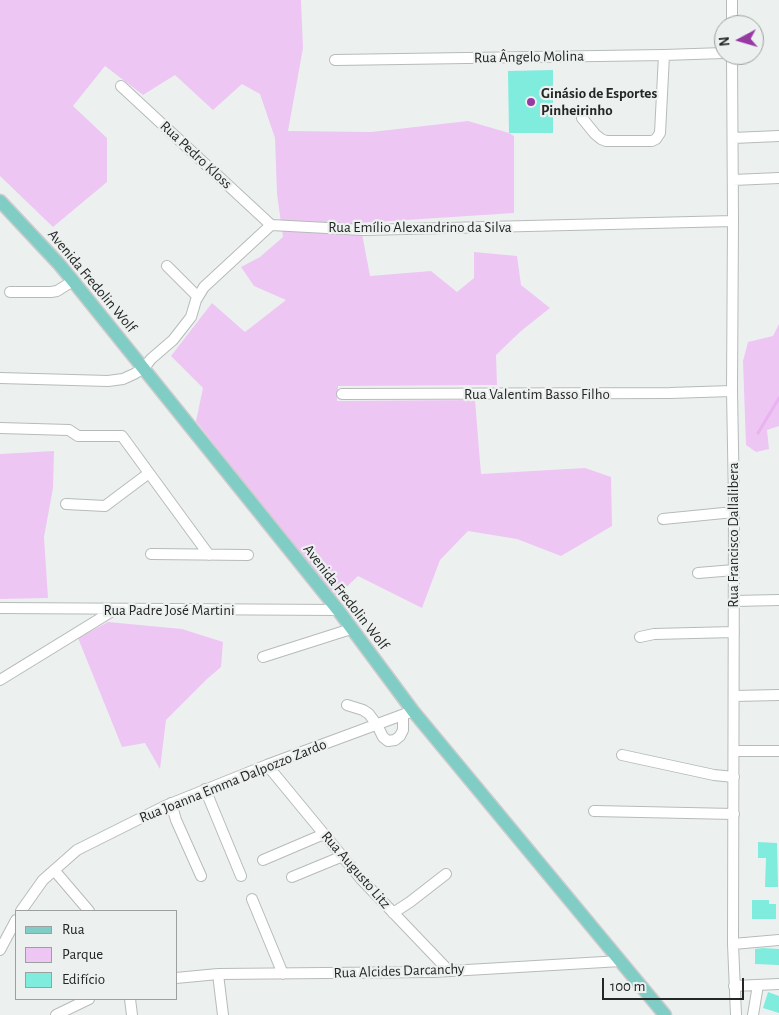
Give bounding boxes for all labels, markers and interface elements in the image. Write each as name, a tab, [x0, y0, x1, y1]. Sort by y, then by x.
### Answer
north arrow	[714, 15, 764, 65]
text: N	[718, 36, 733, 47]
street label: Rua Ângelo Molina	[474, 47, 584, 67]
place label: Ginásio de Esportes Pinheirinho	[541, 84, 657, 119]
marker: Ginásio de Esportes Pinheirinho	[525, 96, 537, 108]
street label: Rua Pedro Kloss	[156, 117, 236, 193]
street label: Rua Emílio Alexandrino da Silva	[328, 218, 512, 236]
street label: Avenida Fredolin Wolf	[44, 226, 140, 336]
street label: Rua Valentim Basso Filho	[464, 385, 610, 403]
street label: Rua Francisco Dallalibera	[724, 462, 742, 608]
street label: Avenida Fredolin Wolf	[299, 541, 393, 653]
street label: Rua Padre José Martini	[103, 601, 235, 619]
street label: Rua Joanna Emma Dalpozzo Zardo	[137, 735, 329, 827]
street label: Rua Augusto Litz	[317, 828, 395, 912]
legend	[15, 910, 178, 1000]
text: Rua	[62, 922, 85, 937]
text: Parque	[62, 947, 103, 962]
street label: Rua Alcides Darcanchy	[333, 960, 465, 982]
scale bar	[604, 968, 746, 1000]
text: Edifício	[62, 972, 105, 987]
text: 100 m	[610, 979, 645, 994]

